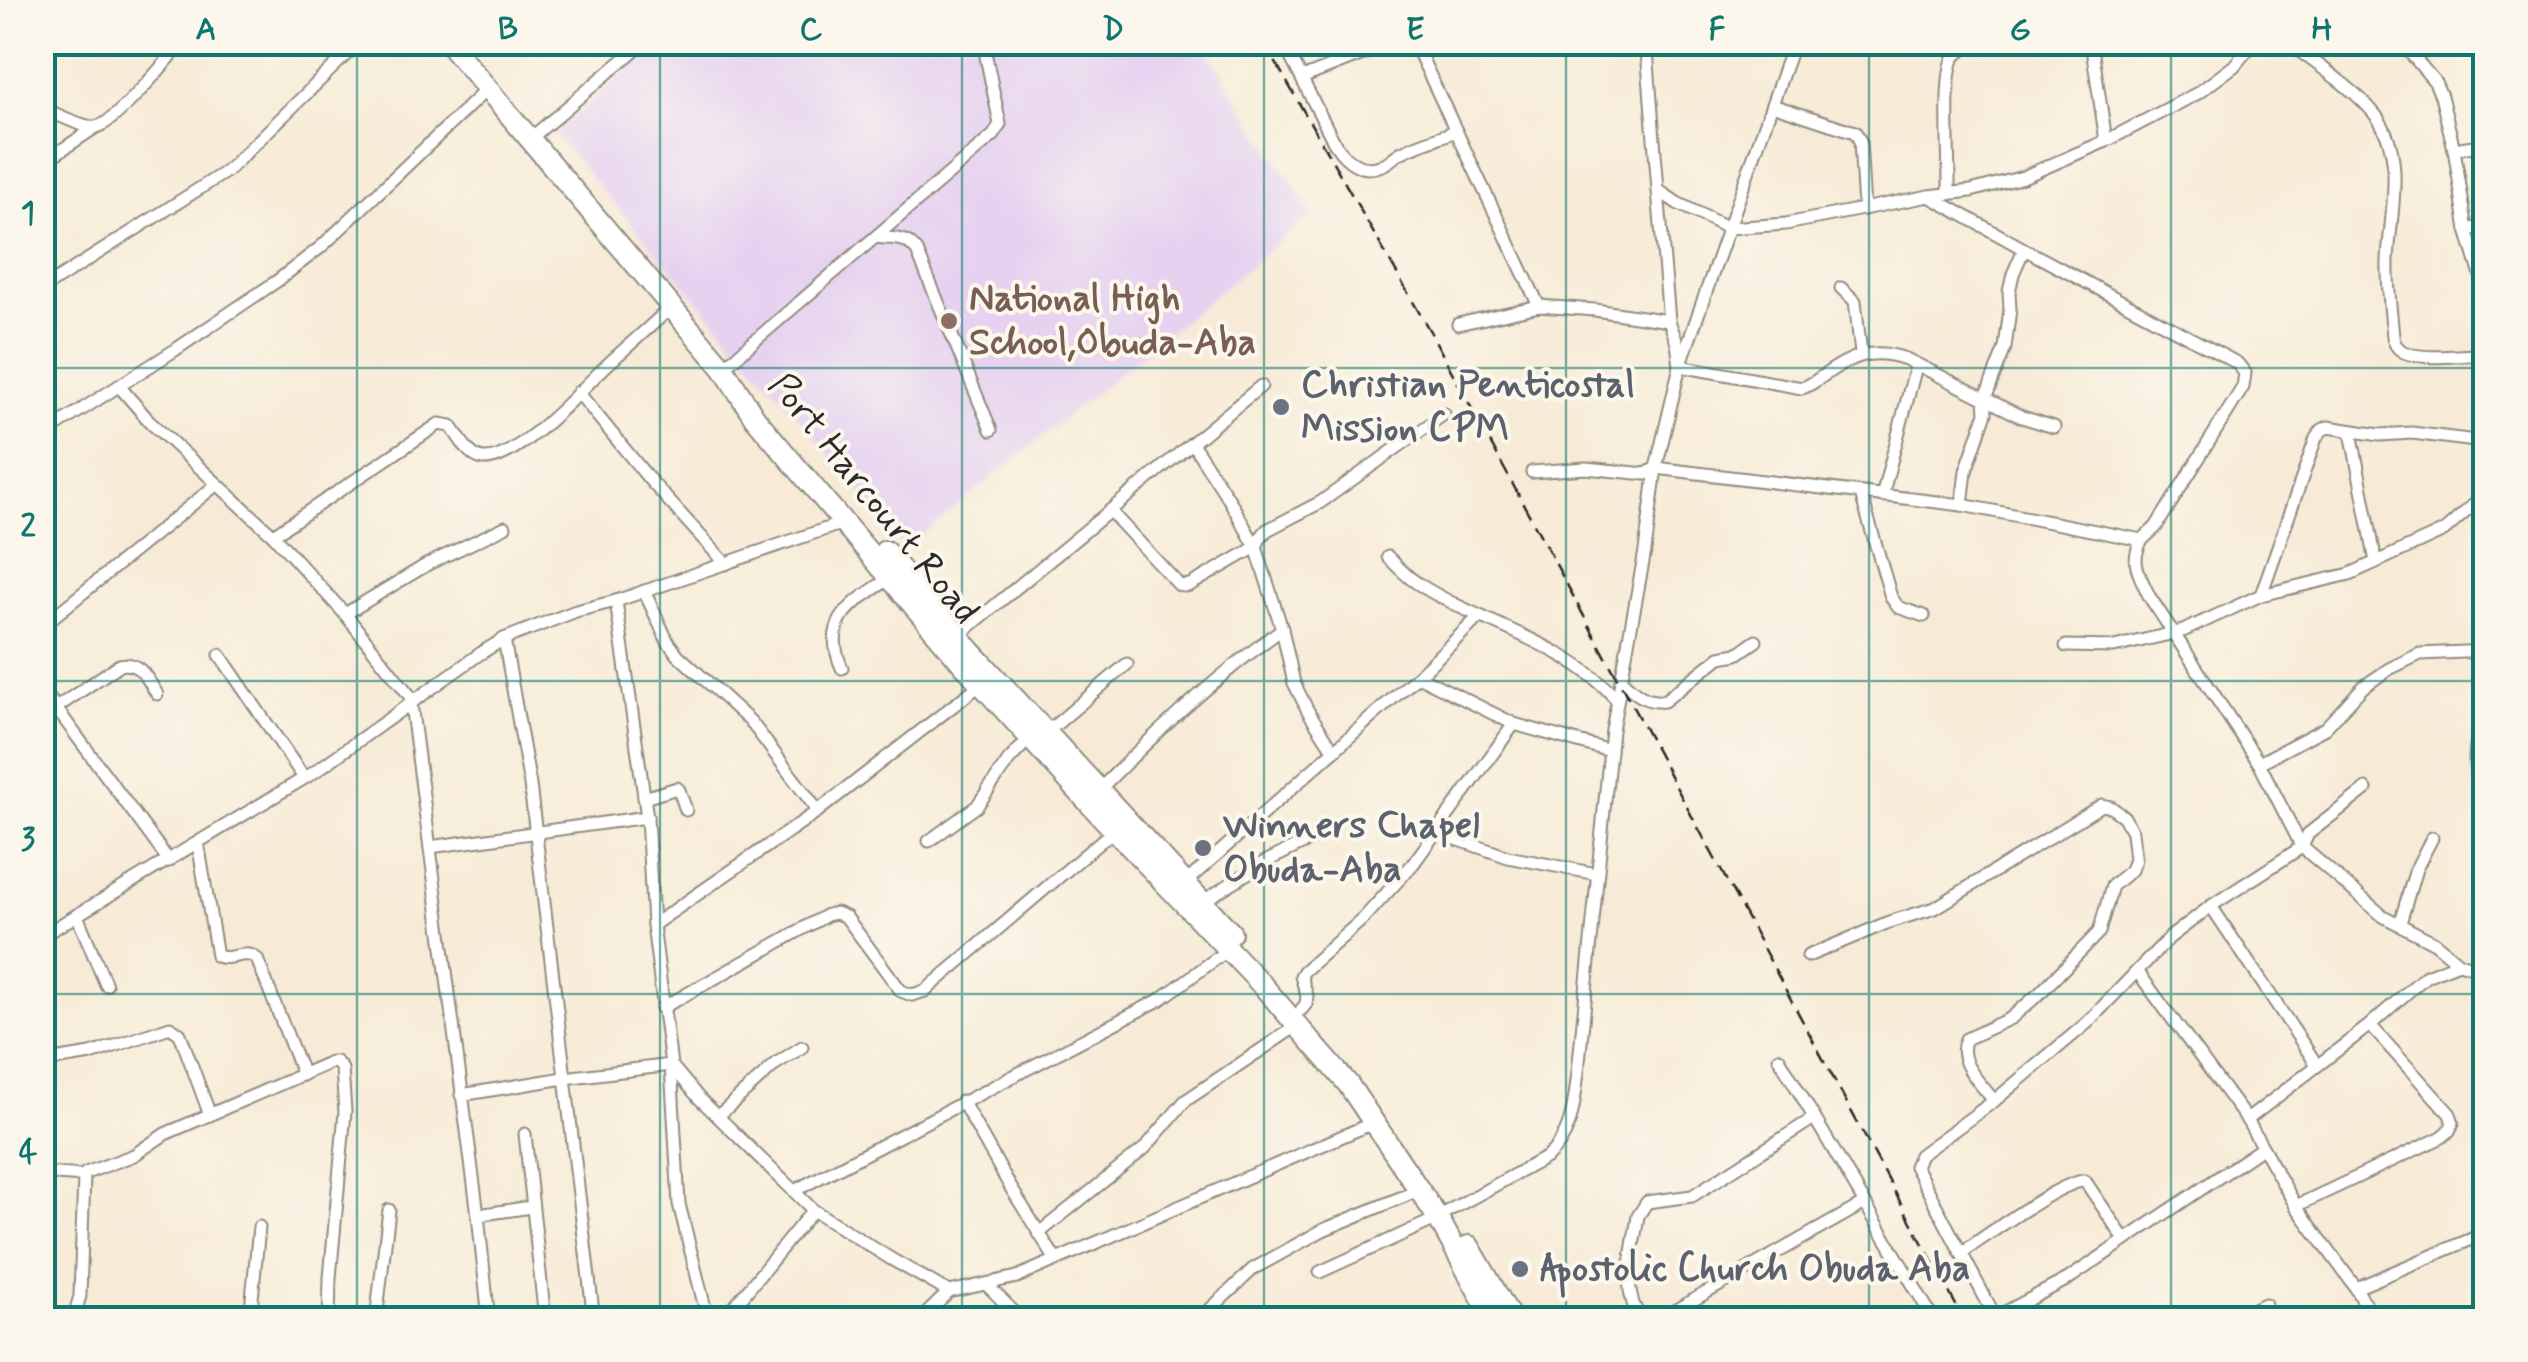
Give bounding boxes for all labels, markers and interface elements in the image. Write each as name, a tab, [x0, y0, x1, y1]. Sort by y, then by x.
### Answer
text: A	[196, 9, 216, 51]
text: B	[498, 9, 518, 51]
text: C	[800, 9, 823, 51]
text: D	[1102, 9, 1124, 51]
text: E	[1406, 9, 1425, 51]
text: F	[1709, 9, 1726, 51]
text: G	[2009, 9, 2031, 51]
text: H	[2312, 9, 2332, 51]
text: 1	[21, 193, 35, 235]
place label: National High School,Obuda-Aba	[969, 275, 1256, 368]
marker: National High School,Obuda-Aba	[938, 310, 960, 332]
place label: Christian Penticostal Mission CPM	[1301, 361, 1635, 454]
street label: Port Harcourt Road	[757, 363, 989, 635]
marker: Christian Penticostal Mission CPM	[1270, 396, 1292, 418]
text: 2	[20, 506, 36, 548]
place label: Winners Chapel Obuda-Aba	[1223, 802, 1480, 895]
text: 3	[21, 819, 36, 861]
marker: Winners Chapel Obuda-Aba	[1192, 837, 1214, 859]
text: 4	[19, 1132, 38, 1174]
place label: Apostolic Church Obuda Aba	[1540, 1245, 1970, 1298]
marker: Apostolic Church Obuda Aba	[1509, 1258, 1531, 1280]

